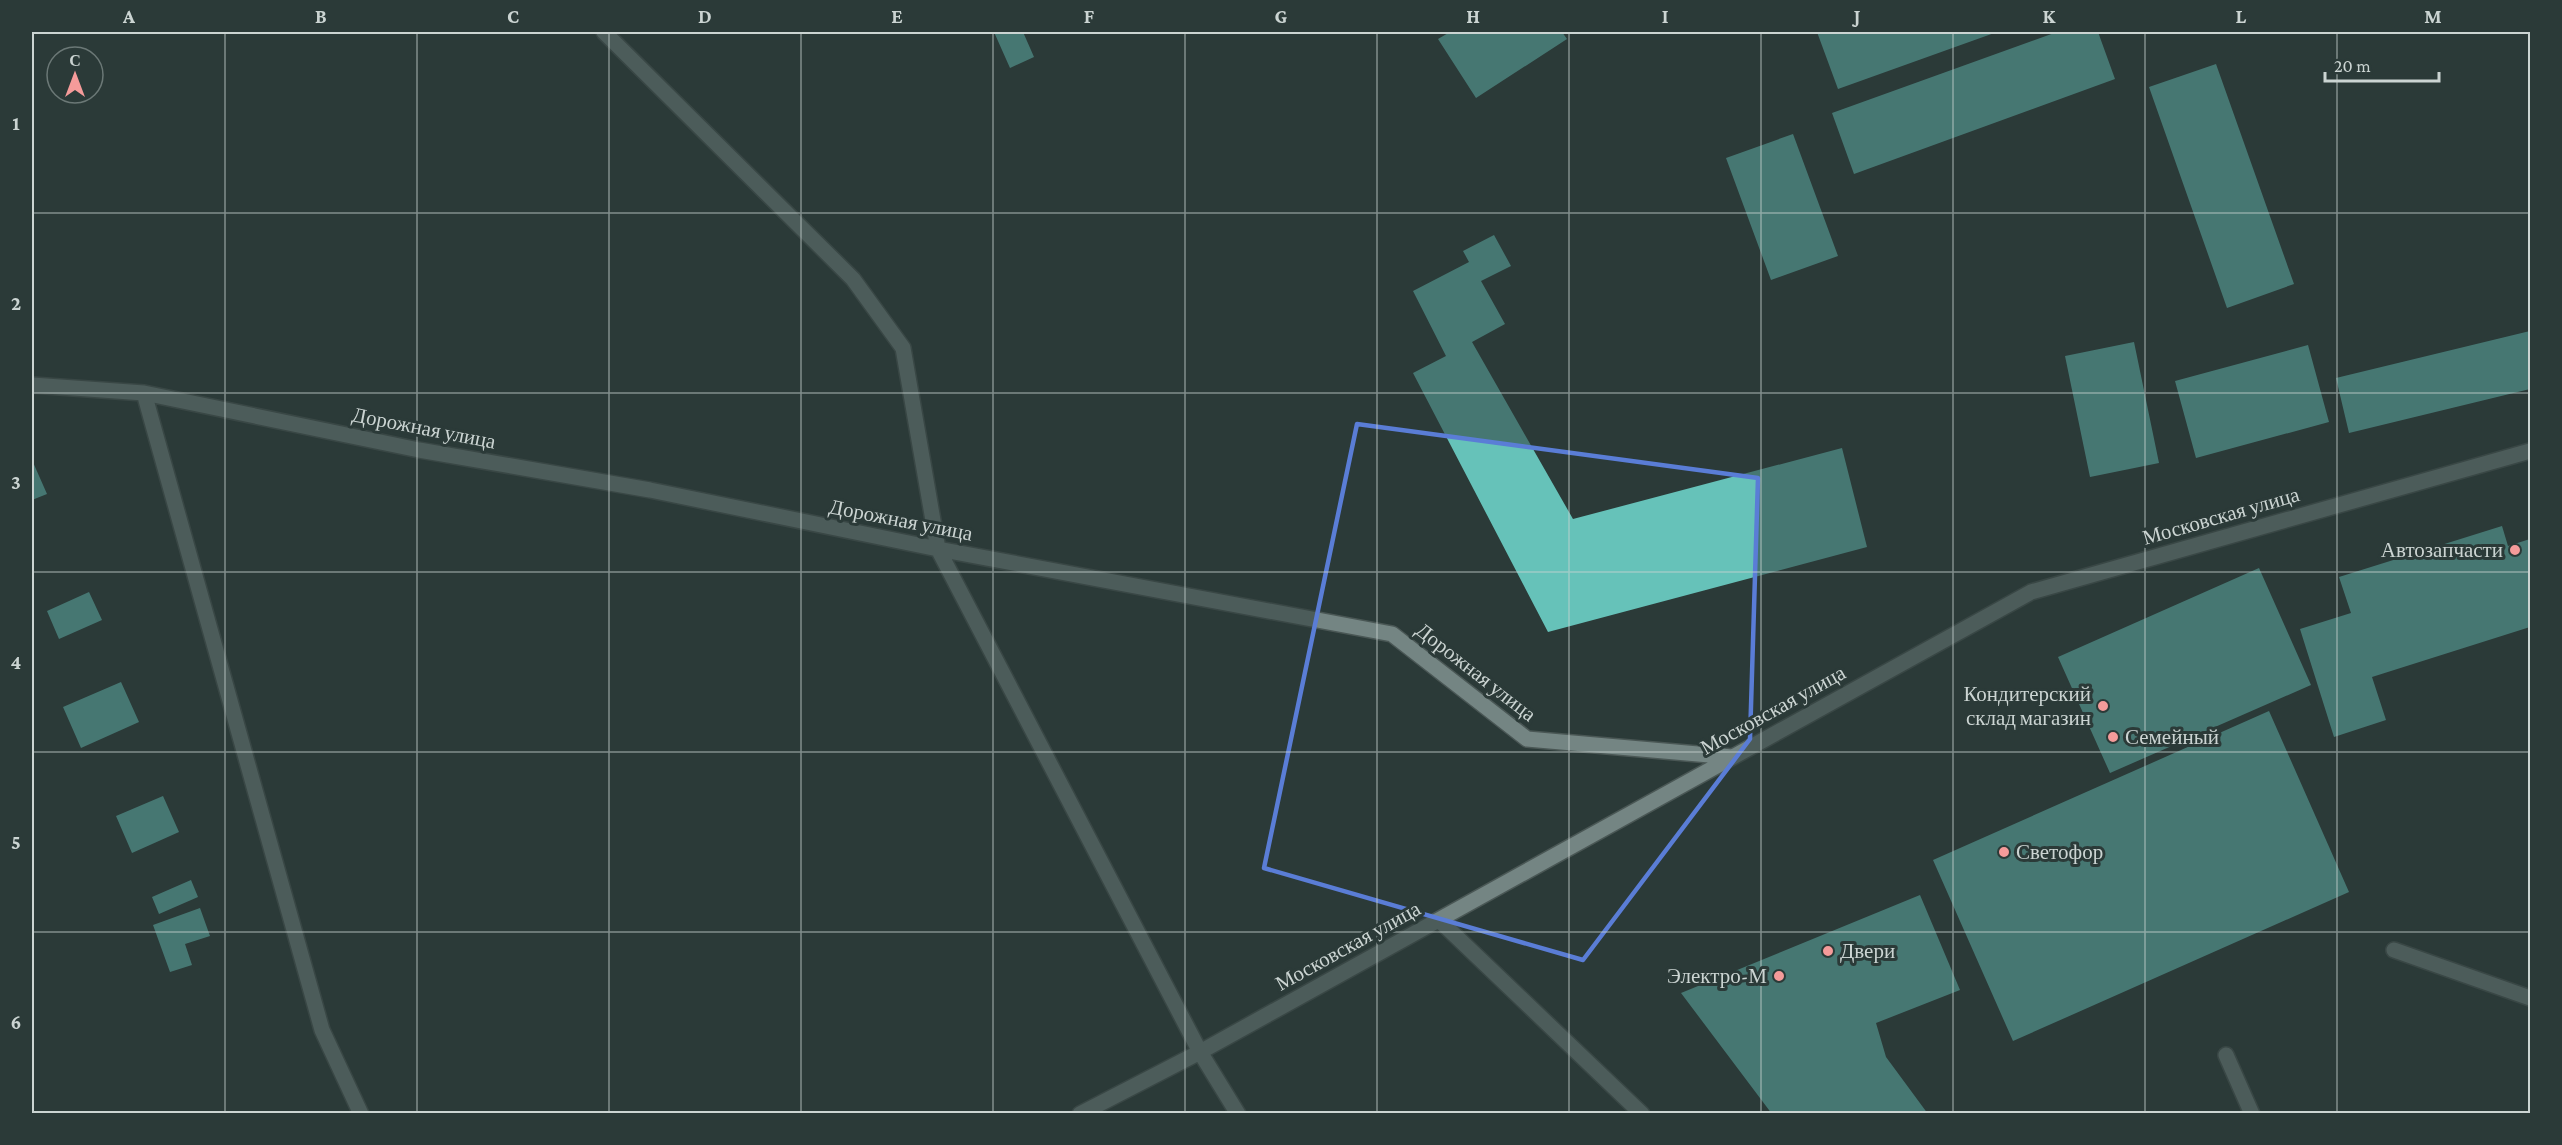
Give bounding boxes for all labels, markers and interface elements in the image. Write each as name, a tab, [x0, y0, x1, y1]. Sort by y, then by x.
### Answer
text: A	[122, 5, 136, 27]
text: B	[315, 5, 327, 27]
text: C	[507, 5, 519, 27]
text: D	[698, 5, 712, 27]
text: E	[891, 5, 903, 27]
text: F	[1084, 5, 1095, 27]
text: G	[1275, 5, 1288, 27]
text: H	[1466, 5, 1480, 27]
text: I	[1662, 5, 1669, 27]
text: J	[1852, 5, 1861, 27]
text: K	[2043, 5, 2057, 27]
text: L	[2236, 5, 2247, 27]
text: M	[2424, 5, 2442, 27]
north arrow	[45, 45, 105, 105]
scale bar	[2325, 45, 2439, 83]
text: С	[69, 52, 81, 69]
text: 20 m	[2334, 56, 2371, 76]
text: 1	[12, 112, 20, 134]
text: 2	[11, 292, 21, 314]
street label: Дорожная улица	[350, 402, 499, 454]
text: 3	[11, 471, 21, 493]
street label: Московская улица	[2140, 482, 2303, 550]
street label: Дорожная улица	[827, 494, 976, 546]
place label: Автозапчасти	[2381, 538, 2503, 562]
marker: Автозапчасти	[2508, 543, 2522, 557]
street label: Дорожная улица	[1411, 618, 1541, 727]
text: 4	[11, 651, 22, 673]
street label: Московская улица	[1696, 660, 1850, 760]
place label: Кондитерский склад магазин	[1963, 682, 2091, 730]
marker: Кондитерский склад магазин	[2096, 699, 2110, 713]
place label: Семейный	[2125, 725, 2219, 749]
marker: Семейный	[2106, 730, 2120, 744]
text: 5	[11, 831, 21, 853]
place label: Светофор	[2016, 840, 2103, 864]
marker: Светофор	[1997, 845, 2011, 859]
street label: Московская улица	[1271, 896, 1425, 996]
place label: Двери	[1840, 939, 1895, 963]
marker: Двери	[1821, 944, 1835, 958]
place label: Электро-М	[1667, 964, 1767, 988]
marker: Электро-М	[1772, 969, 1786, 983]
text: 6	[11, 1011, 21, 1033]

